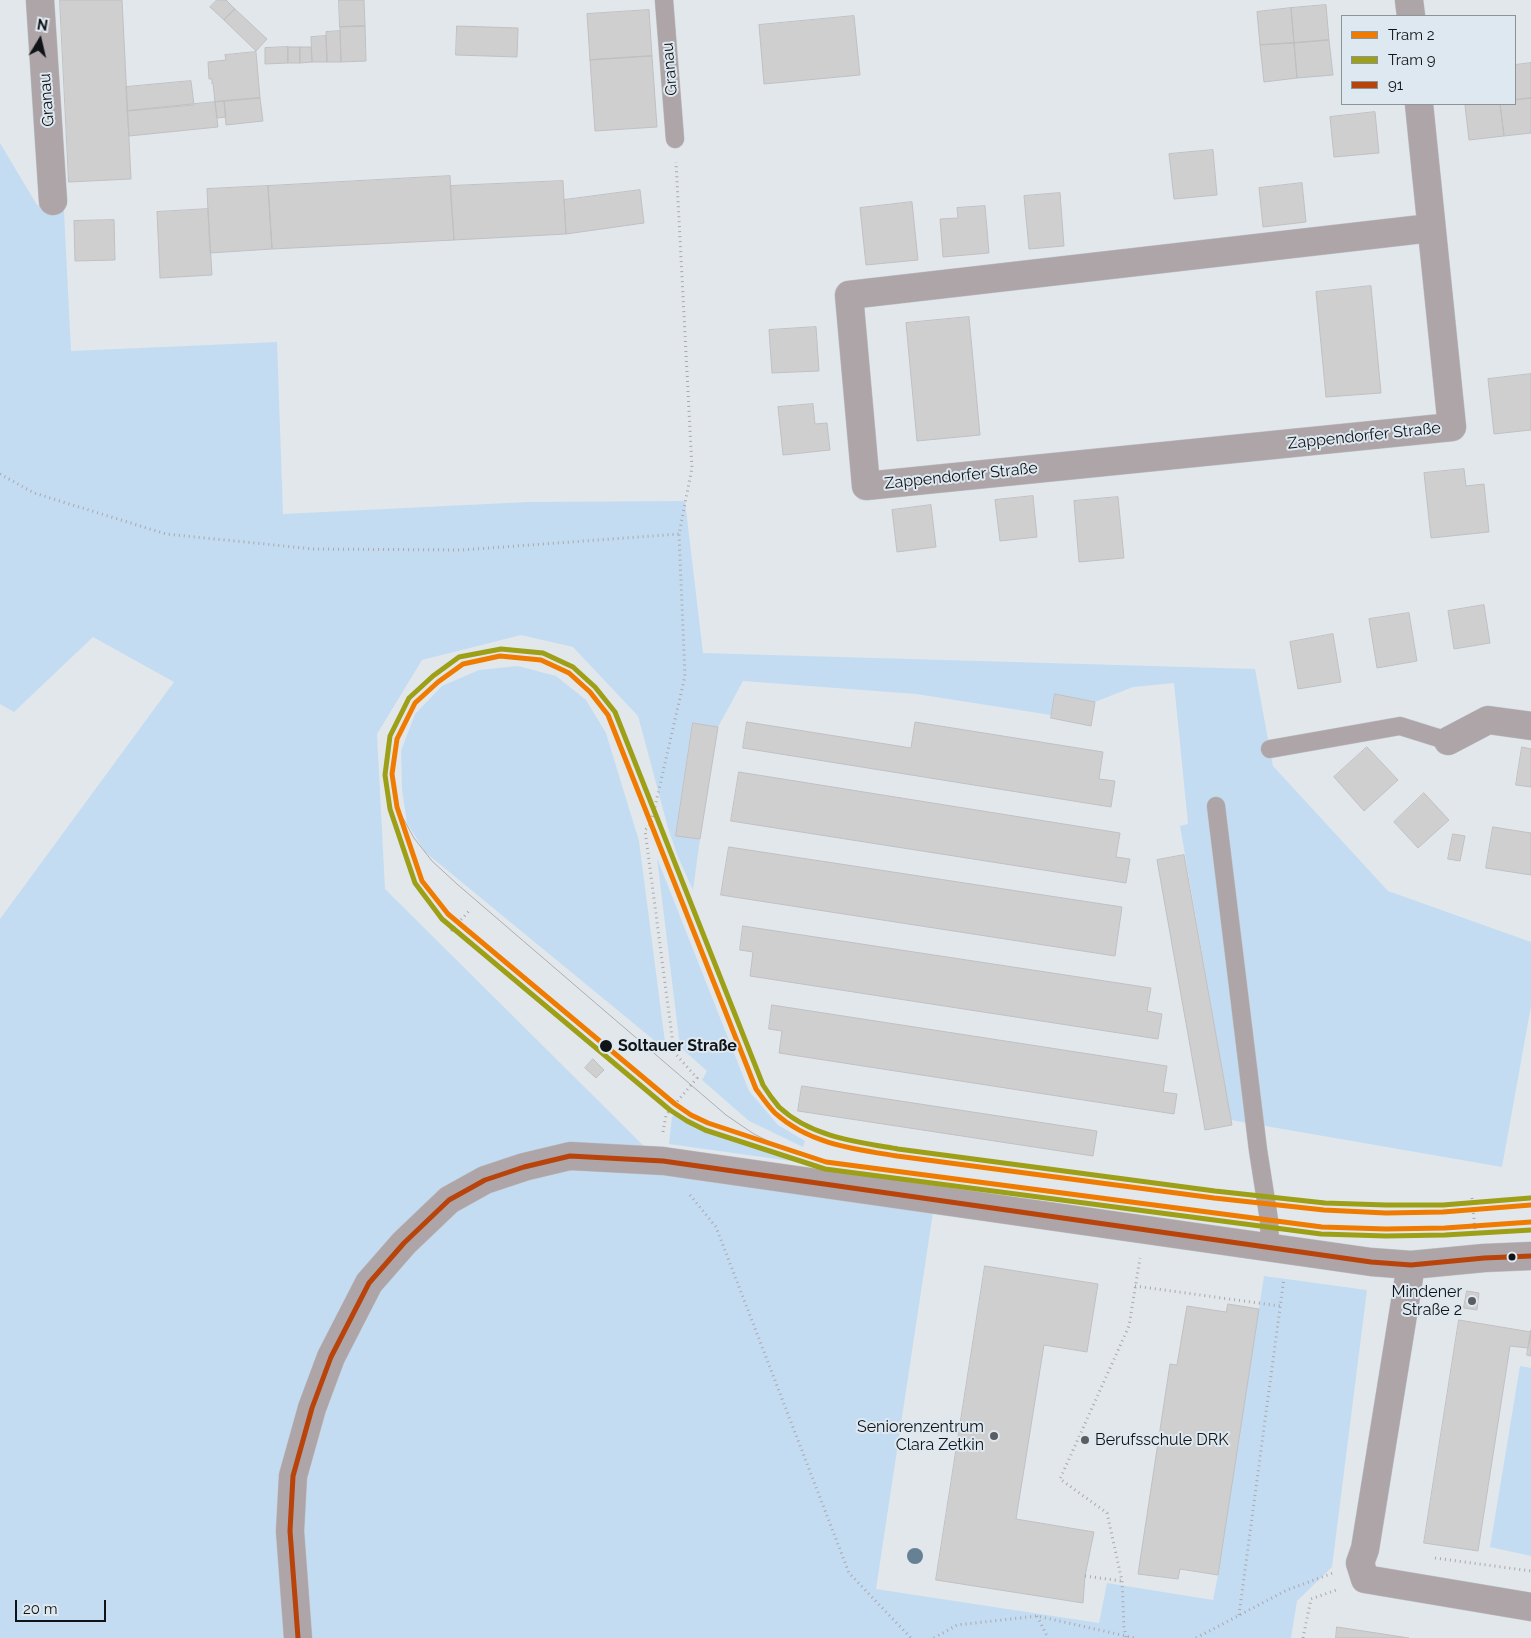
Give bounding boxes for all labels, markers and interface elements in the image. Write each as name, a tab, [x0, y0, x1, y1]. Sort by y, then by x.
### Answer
north arrow	[15, 15, 65, 65]
legend	[1341, 15, 1516, 105]
text: N	[36, 16, 49, 34]
text: Tram 2	[1388, 26, 1435, 44]
street label: Granau	[658, 42, 682, 96]
text: Tram 9	[1388, 51, 1436, 69]
street label: Granau	[36, 73, 58, 127]
text: 91	[1388, 76, 1403, 94]
street label: Zappendorfer Straße	[1286, 418, 1442, 454]
street label: Zappendorfer Straße	[883, 458, 1039, 494]
place label: Soltauer Straße	[618, 1036, 737, 1056]
marker: Soltauer Straße	[598, 1038, 614, 1054]
unlabelled marker	[1507, 1252, 1517, 1262]
place label: Mindener Straße 2	[1391, 1282, 1462, 1320]
marker: Mindener Straße 2	[1466, 1295, 1478, 1307]
place label: Seniorenzentrum Clara Zetkin	[857, 1417, 984, 1455]
marker: Seniorenzentrum Clara Zetkin	[988, 1430, 1000, 1442]
place label: Berufsschule DRK	[1095, 1430, 1229, 1450]
marker: Berufsschule DRK	[1079, 1434, 1091, 1446]
scale bar	[18, 1590, 109, 1622]
text: 20 m	[23, 1600, 58, 1618]

